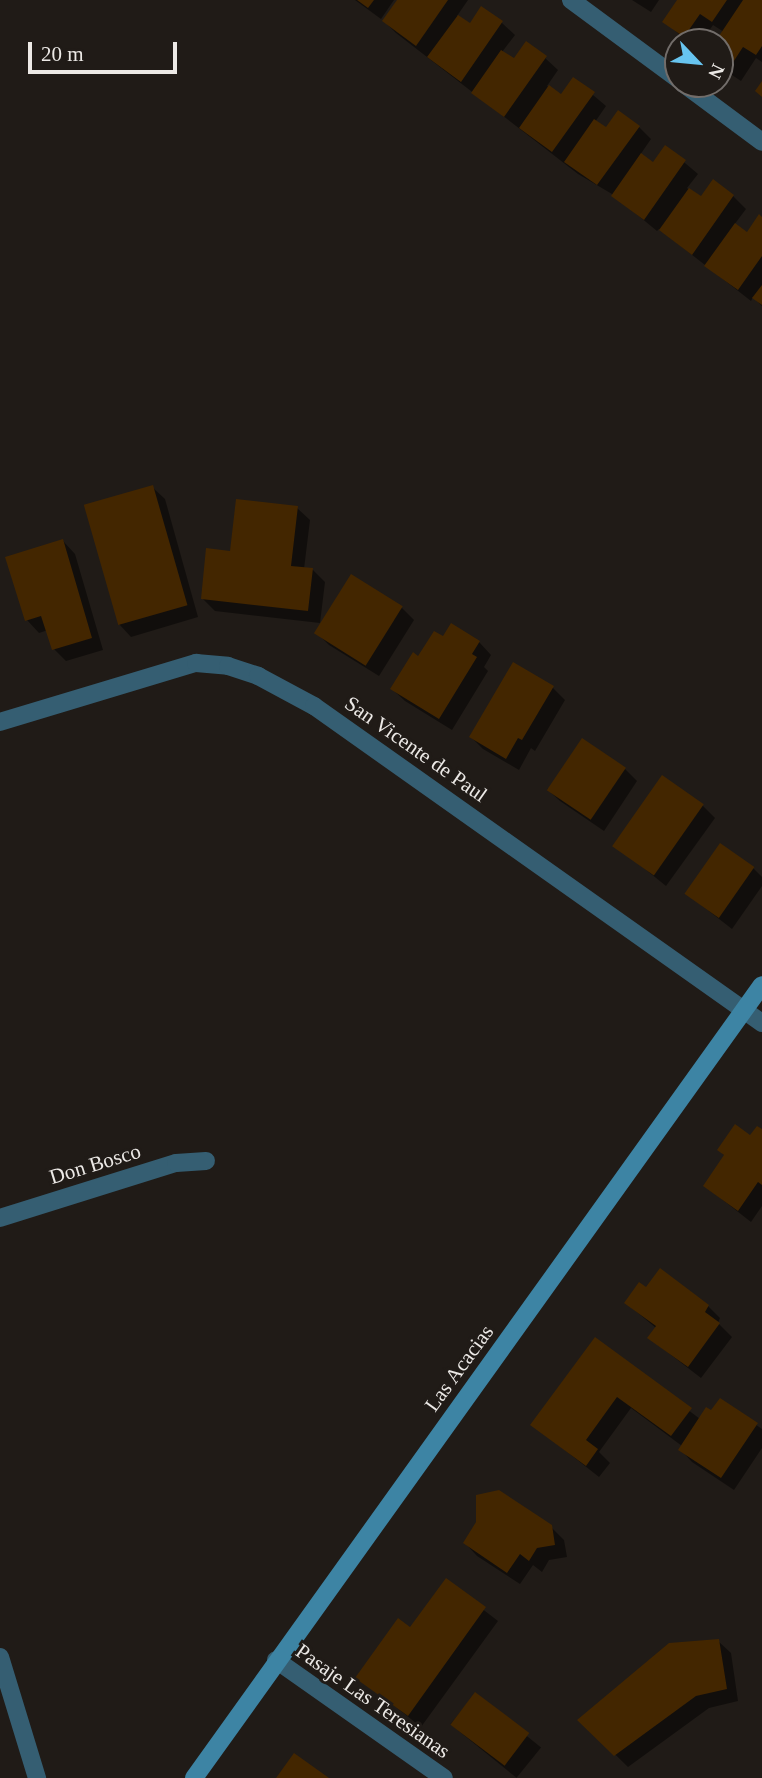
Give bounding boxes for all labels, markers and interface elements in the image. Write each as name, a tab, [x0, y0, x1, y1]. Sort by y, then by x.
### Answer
scale bar	[32, 28, 180, 72]
north arrow	[664, 28, 734, 98]
text: 20 m	[41, 42, 84, 66]
text: N	[704, 61, 729, 82]
street label: San Vicente de Paul	[340, 690, 492, 808]
street label: Don Bosco	[46, 1138, 144, 1190]
street label: Las Acacias	[419, 1319, 499, 1417]
street label: Pasaje Las Teresianas	[291, 1638, 455, 1764]

